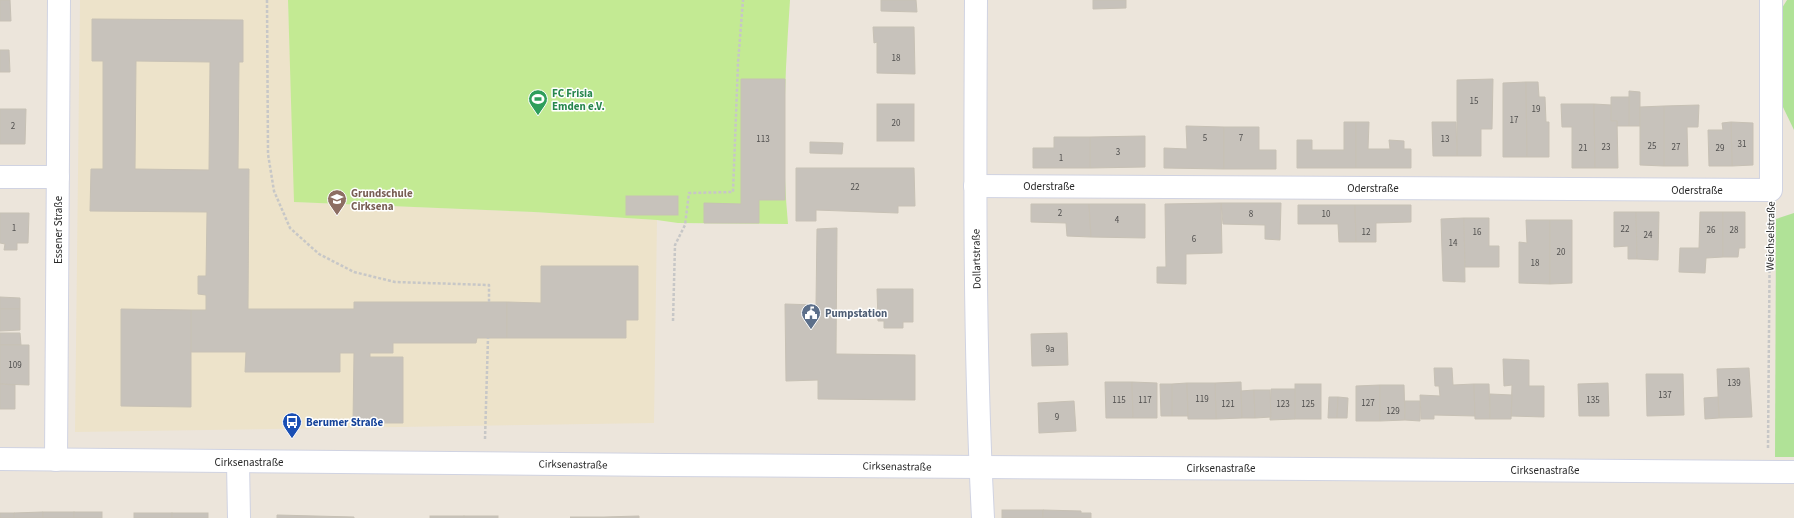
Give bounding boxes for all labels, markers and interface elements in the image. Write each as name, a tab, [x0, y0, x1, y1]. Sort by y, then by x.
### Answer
house number: 18	[892, 52, 901, 65]
place label: FC Frisia Emden e.V.	[552, 86, 605, 114]
sports icon: FC Frisia Emden e.V.	[527, 88, 549, 116]
house number: 15	[1470, 95, 1479, 108]
house number: 19	[1532, 103, 1541, 116]
house number: 17	[1510, 114, 1519, 127]
house number: 20	[892, 117, 901, 130]
house number: 2	[11, 120, 16, 133]
house number: 5	[1203, 132, 1208, 145]
house number: 7	[1239, 132, 1244, 145]
house number: 113	[756, 133, 770, 146]
house number: 13	[1441, 133, 1450, 146]
house number: 31	[1738, 138, 1746, 151]
house number: 25	[1648, 140, 1657, 153]
house number: 23	[1602, 141, 1611, 154]
house number: 27	[1672, 141, 1681, 154]
house number: 21	[1579, 142, 1587, 155]
house number: 29	[1716, 142, 1725, 155]
house number: 3	[1116, 146, 1121, 159]
house number: 1	[1059, 152, 1063, 165]
street label: Oderstraße	[1023, 179, 1075, 194]
house number: 22	[851, 181, 860, 194]
street label: Oderstraße	[1347, 181, 1399, 196]
street label: Oderstraße	[1671, 183, 1723, 198]
place label: Grundschule Cirksena	[351, 186, 413, 214]
school or university icon: Grundschule Cirksena	[326, 188, 348, 216]
street label: Essener Straße	[51, 195, 66, 264]
street label: Weichselstraße	[1762, 201, 1779, 271]
house number: 2	[1058, 207, 1063, 220]
house number: 8	[1249, 208, 1254, 221]
house number: 10	[1322, 208, 1331, 221]
house number: 4	[1115, 214, 1120, 227]
house number: 1	[12, 222, 16, 235]
house number: 22	[1621, 223, 1630, 236]
house number: 26	[1707, 224, 1716, 237]
house number: 28	[1730, 224, 1739, 237]
house number: 12	[1362, 226, 1371, 239]
house number: 16	[1473, 226, 1482, 239]
street label: Dollartstraße	[968, 228, 985, 289]
house number: 24	[1644, 229, 1653, 242]
house number: 6	[1192, 233, 1197, 246]
house number: 14	[1449, 237, 1458, 250]
house number: 20	[1557, 246, 1566, 259]
house number: 18	[1531, 257, 1540, 270]
public building icon: Pumpstation	[800, 302, 822, 330]
place label: Pumpstation	[825, 306, 887, 321]
house number: 9a	[1045, 343, 1055, 356]
house number: 109	[8, 359, 22, 372]
house number: 139	[1727, 377, 1741, 390]
house number: 137	[1658, 389, 1672, 402]
house number: 119	[1195, 393, 1209, 406]
house number: 115	[1112, 394, 1126, 407]
house number: 117	[1138, 394, 1152, 407]
house number: 135	[1586, 394, 1600, 407]
house number: 127	[1361, 397, 1375, 410]
house number: 121	[1221, 398, 1235, 411]
house number: 123	[1276, 398, 1290, 411]
house number: 125	[1301, 398, 1315, 411]
house number: 129	[1386, 405, 1400, 418]
bus stop icon: Berumer Straße	[281, 411, 303, 439]
house number: 9	[1055, 411, 1060, 424]
place label: Berumer Straße	[306, 415, 384, 430]
street label: Cirksenastraße	[215, 455, 284, 470]
street label: Cirksenastraße	[538, 456, 608, 473]
street label: Cirksenastraße	[862, 458, 932, 475]
street label: Cirksenastraße	[1187, 461, 1256, 476]
street label: Cirksenastraße	[1511, 463, 1580, 478]

